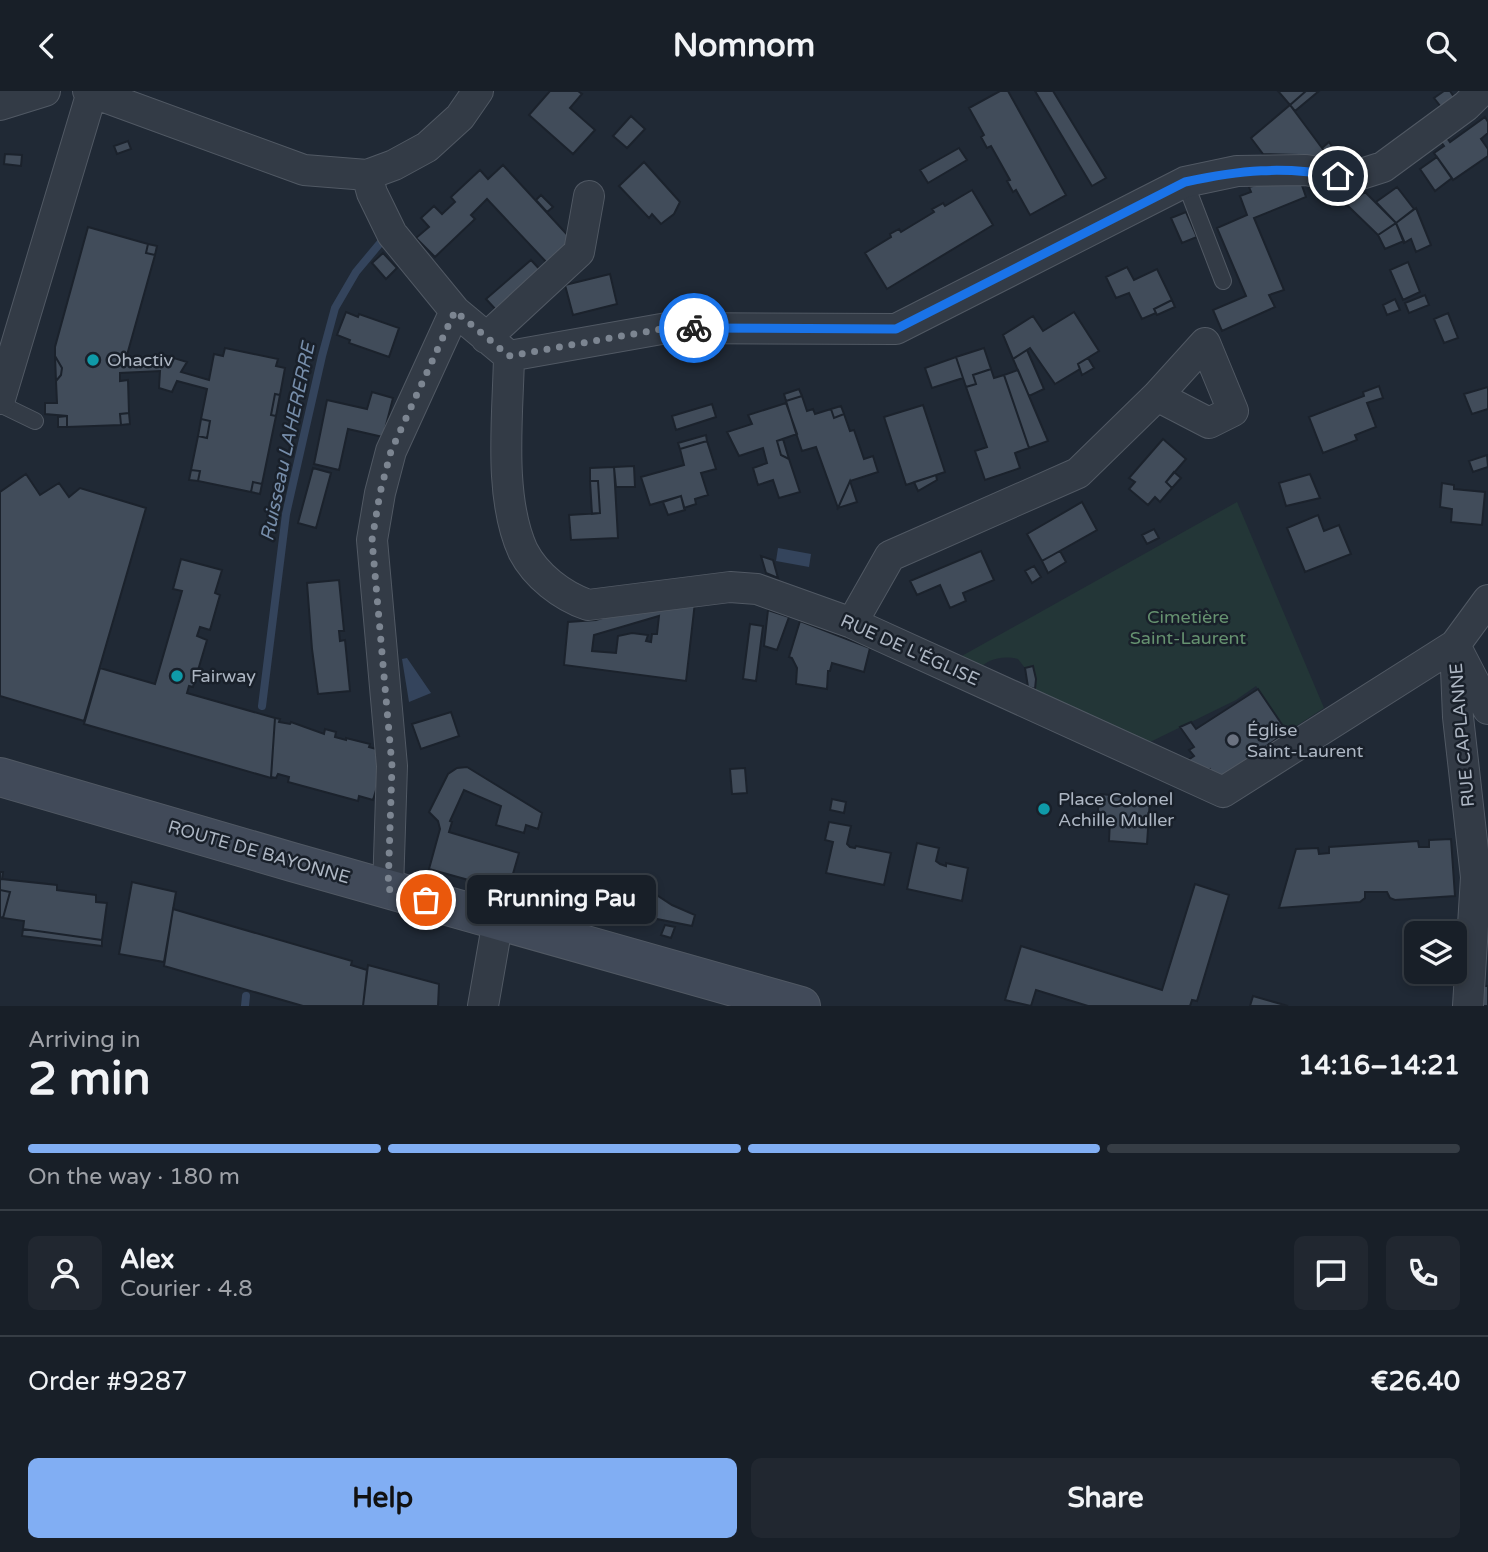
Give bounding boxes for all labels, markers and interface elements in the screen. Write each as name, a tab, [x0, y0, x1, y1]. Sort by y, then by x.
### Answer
icon: back	[28, 27, 66, 65]
text: Nomnom	[673, 27, 815, 65]
icon: search	[1422, 27, 1460, 65]
pin	[1308, 146, 1368, 206]
icon: home	[1319, 157, 1357, 195]
courier	[659, 293, 729, 363]
icon: bike	[675, 309, 713, 347]
water label: Ruisseau LAHERERRE	[256, 338, 320, 543]
place label: Ohactiv	[107, 349, 173, 371]
marker: Ohactiv	[85, 352, 101, 368]
park label: Cimetière Saint-Laurent	[1130, 606, 1246, 649]
street label: RUE DE L'ÉGLISE	[837, 609, 983, 691]
street label: RUE CAPLANNE	[1445, 662, 1479, 808]
place label: Fairway	[191, 665, 256, 687]
marker: Fairway	[169, 668, 185, 684]
place label: Église Saint-Laurent	[1247, 719, 1364, 762]
marker: Église Saint-Laurent	[1225, 732, 1241, 748]
place label: Place Colonel Achille Muller	[1058, 788, 1174, 831]
marker: Place Colonel Achille Muller	[1036, 801, 1052, 817]
street label: ROUTE DE BAYONNE	[165, 815, 353, 889]
pin	[396, 870, 456, 930]
callout: Rrunning Pau	[468, 875, 657, 925]
icon: bag	[407, 881, 445, 919]
text: Rrunning Pau	[487, 885, 636, 913]
map controls	[1404, 921, 1467, 984]
button: layers	[1404, 921, 1467, 984]
text: Arriving in	[28, 1026, 141, 1054]
text: 14:16–14:21	[1298, 1050, 1460, 1081]
text: 2 min	[28, 1052, 151, 1107]
text: On the way · 180 m	[28, 1163, 240, 1191]
button: person	[28, 1236, 102, 1310]
button: chat	[1294, 1236, 1368, 1310]
button: phone	[1386, 1236, 1460, 1310]
text: Alex	[120, 1244, 174, 1275]
text: Courier · 4.8	[120, 1275, 253, 1303]
text: Order #9287	[28, 1366, 188, 1397]
text: €26.40	[1371, 1366, 1460, 1397]
button: Help	[28, 1458, 737, 1538]
button: Share	[751, 1458, 1460, 1538]

